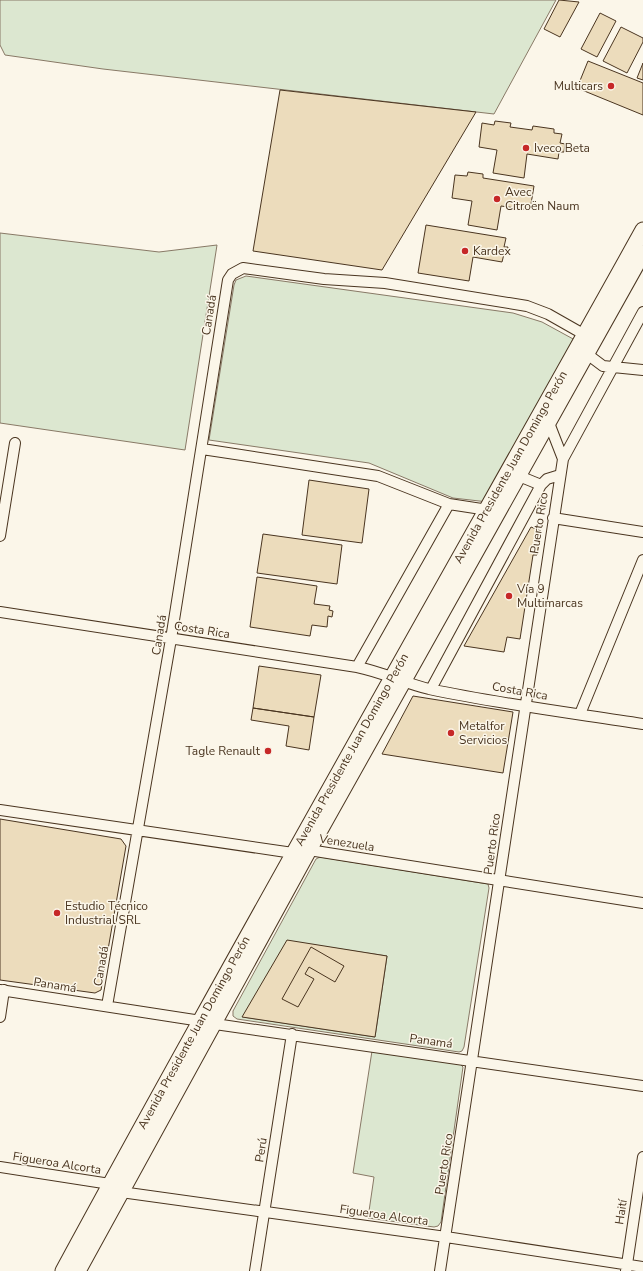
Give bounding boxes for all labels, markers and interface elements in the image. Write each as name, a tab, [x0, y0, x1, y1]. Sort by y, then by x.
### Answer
place label: Multicars	[554, 78, 603, 94]
marker: Multicars	[606, 81, 616, 91]
place label: Iveco Beta	[534, 140, 590, 156]
marker: Iveco Beta	[521, 143, 531, 153]
place label: Avec Citroën Naum	[505, 184, 579, 214]
marker: Avec Citroën Naum	[492, 194, 502, 204]
place label: Kardex	[473, 243, 511, 259]
marker: Kardex	[460, 246, 470, 256]
street label: Canadá	[198, 294, 220, 336]
street label: Avenida Presidente Juan Domingo Perón	[450, 368, 571, 566]
street label: Puerto Rico	[526, 491, 552, 555]
place label: Vía 9 Multimarcas	[516, 581, 583, 611]
marker: Vía 9 Multimarcas	[504, 591, 514, 601]
street label: Canadá	[148, 614, 170, 656]
street label: Costa Rica	[173, 618, 231, 642]
street label: Avenida Presidente Juan Domingo Perón	[291, 650, 412, 849]
street label: Costa Rica	[491, 678, 549, 704]
place label: Metalfor Servicios	[459, 718, 507, 748]
marker: Metalfor Servicios	[446, 728, 456, 738]
place label: Tagle Renault	[186, 743, 261, 759]
marker: Tagle Renault	[263, 746, 273, 756]
street label: Puerto Rico	[480, 812, 504, 876]
street label: Venezuela	[317, 831, 376, 855]
place label: Estudio Técnico Industrial SRL	[65, 898, 148, 928]
marker: Estudio Técnico Industrial SRL	[52, 908, 62, 918]
street label: Avenida Presidente Juan Domingo Perón	[134, 933, 254, 1132]
street label: Canadá	[90, 945, 112, 987]
street label: Panamá	[32, 974, 78, 996]
street label: Panamá	[408, 1030, 454, 1052]
street label: Puerto Rico	[431, 1132, 457, 1196]
street label: Perú	[251, 1137, 271, 1163]
street label: Figueroa Alcorta	[12, 1148, 102, 1178]
street label: Haití	[611, 1197, 631, 1226]
street label: Figueroa Alcorta	[339, 1201, 429, 1229]

